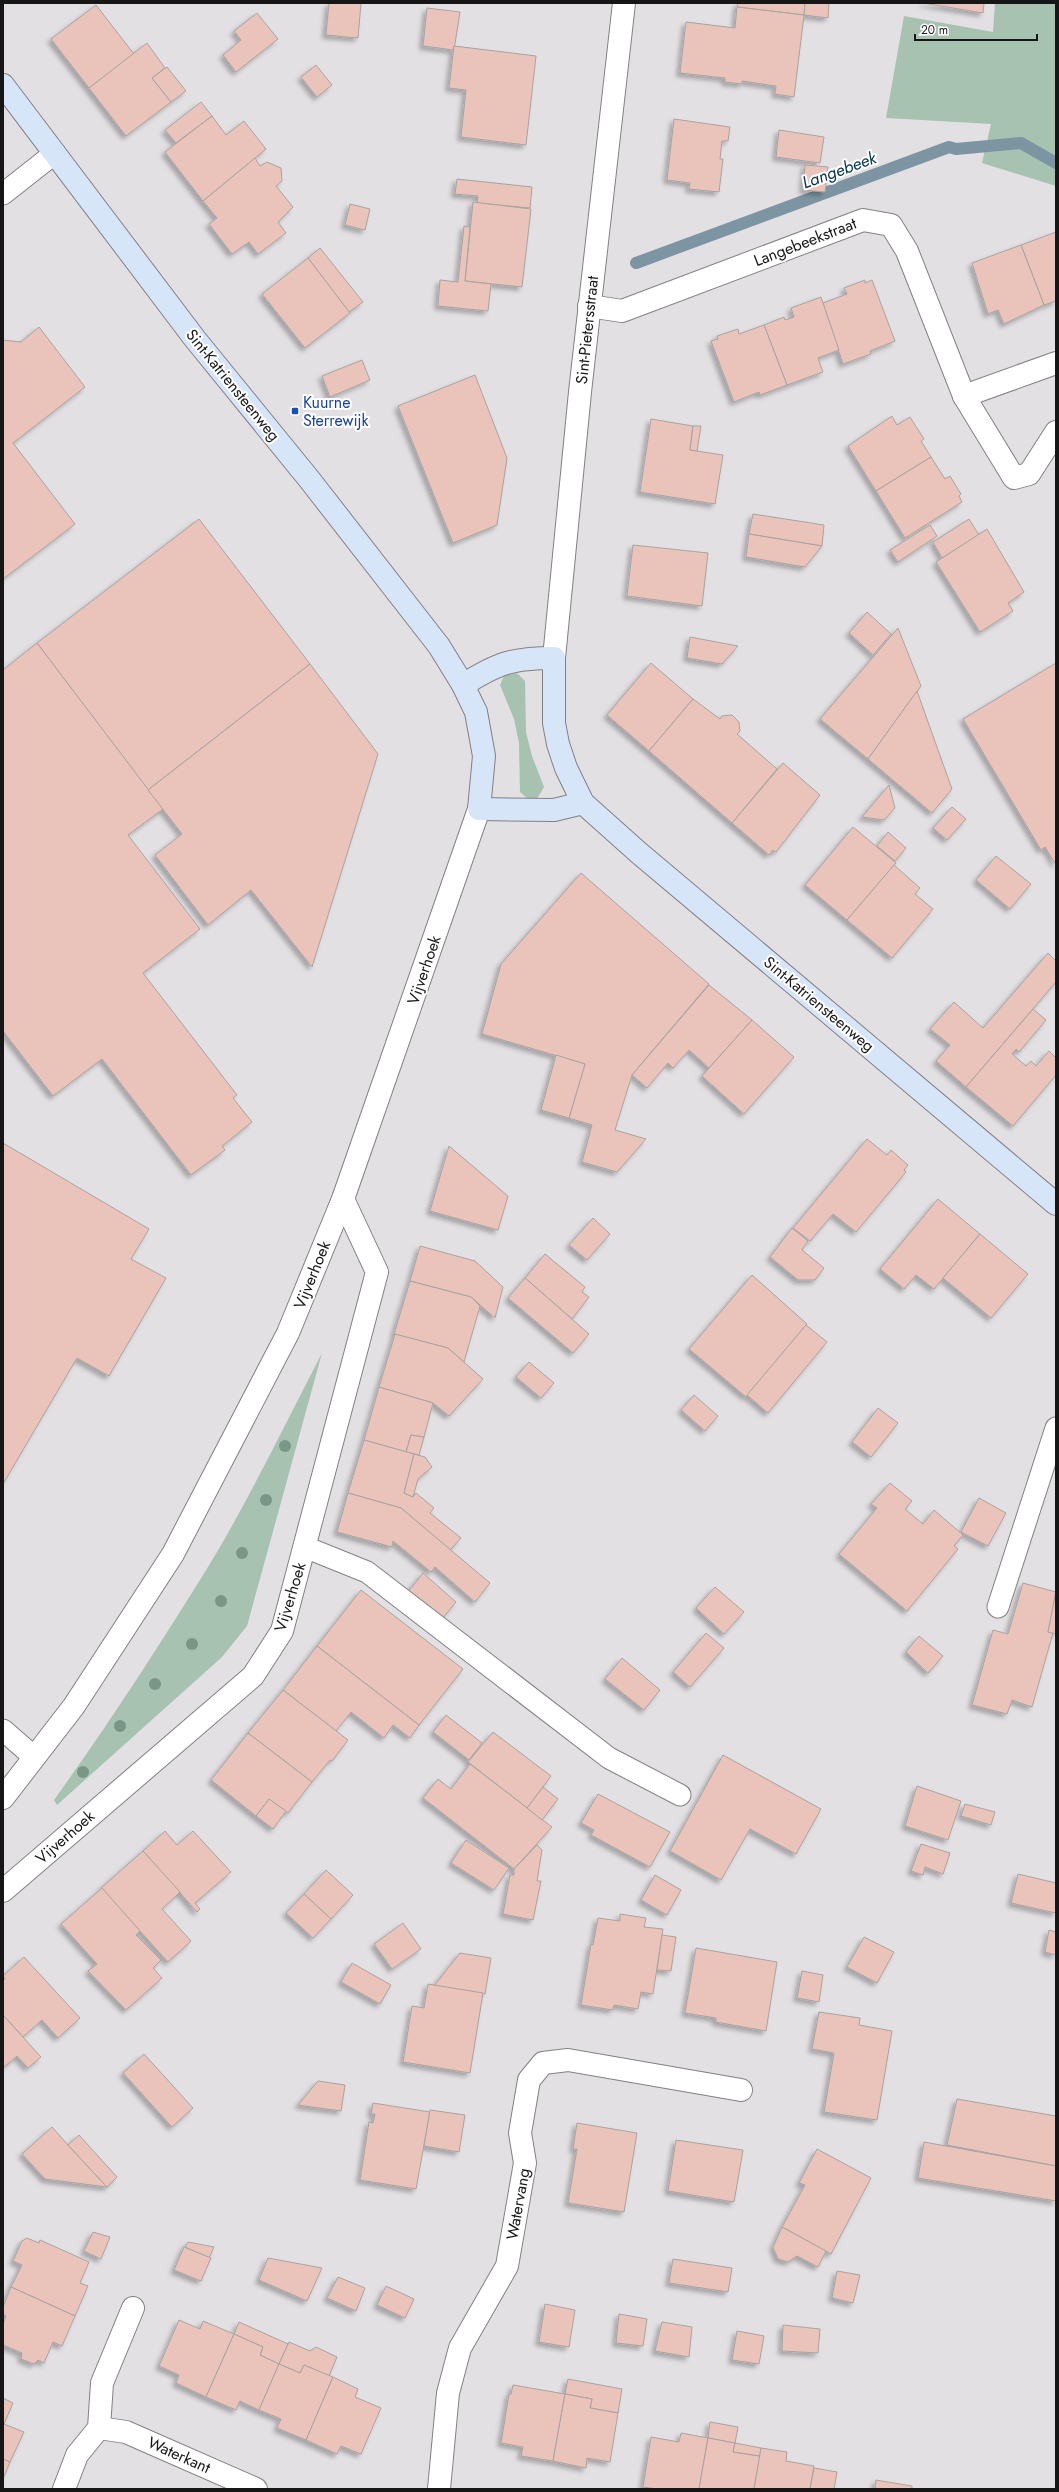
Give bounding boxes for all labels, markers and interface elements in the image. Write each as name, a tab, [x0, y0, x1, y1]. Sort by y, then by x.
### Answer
scale bar	[915, 16, 1037, 42]
text: 20 m	[921, 21, 948, 39]
water label: Langebeek	[799, 145, 880, 194]
street label: Langebeekstraat	[750, 212, 860, 272]
street label: Sint-Pietersstraat	[570, 275, 604, 385]
street label: Sint-Katriensteenweg	[180, 324, 286, 446]
place label: Kuurne Sterrewijk	[303, 391, 370, 432]
marker: Kuurne Sterrewijk	[290, 406, 300, 416]
street label: Vijverhoek	[401, 931, 447, 1008]
street label: Sint-Katriensteenweg	[759, 951, 879, 1057]
street label: Vijverhoek	[288, 1237, 336, 1313]
street label: Vijverhoek	[269, 1558, 312, 1635]
street label: Vijverhoek	[30, 1804, 100, 1869]
street label: Watervang	[500, 2166, 536, 2242]
street label: Waterkant	[144, 2431, 214, 2479]

